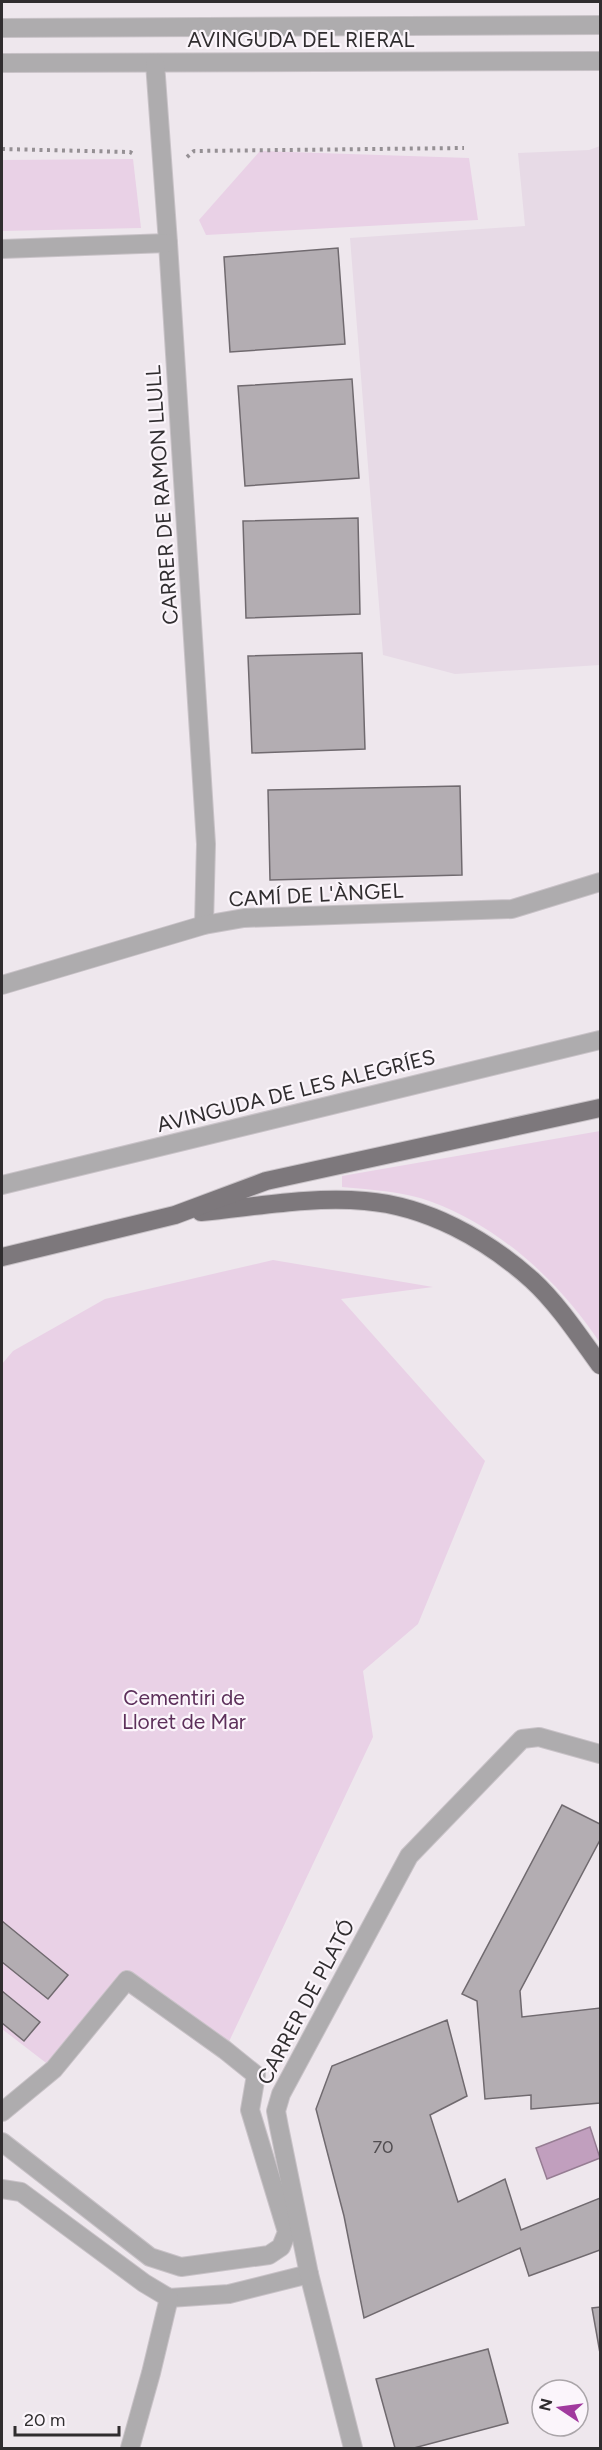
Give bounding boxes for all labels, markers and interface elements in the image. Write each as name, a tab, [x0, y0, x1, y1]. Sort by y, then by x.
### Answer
street label: AVINGUDA DEL RIERAL	[187, 27, 415, 52]
street label: CARRER DE RAMON LLULL	[140, 364, 183, 626]
street label: CAMÍ DE L'ÀNGEL	[228, 877, 404, 912]
street label: AVINGUDA DE LES ALEGRÍES	[154, 1044, 437, 1137]
park label: Cementiri de Lloret de Mar	[122, 1685, 246, 1734]
street label: CARRER DE PLATÓ	[251, 1915, 360, 2089]
house number: 70	[372, 2136, 394, 2158]
north arrow	[530, 2378, 590, 2438]
text: N	[535, 2397, 557, 2413]
scale bar	[15, 2399, 118, 2437]
text: 20 m	[24, 2409, 65, 2431]

